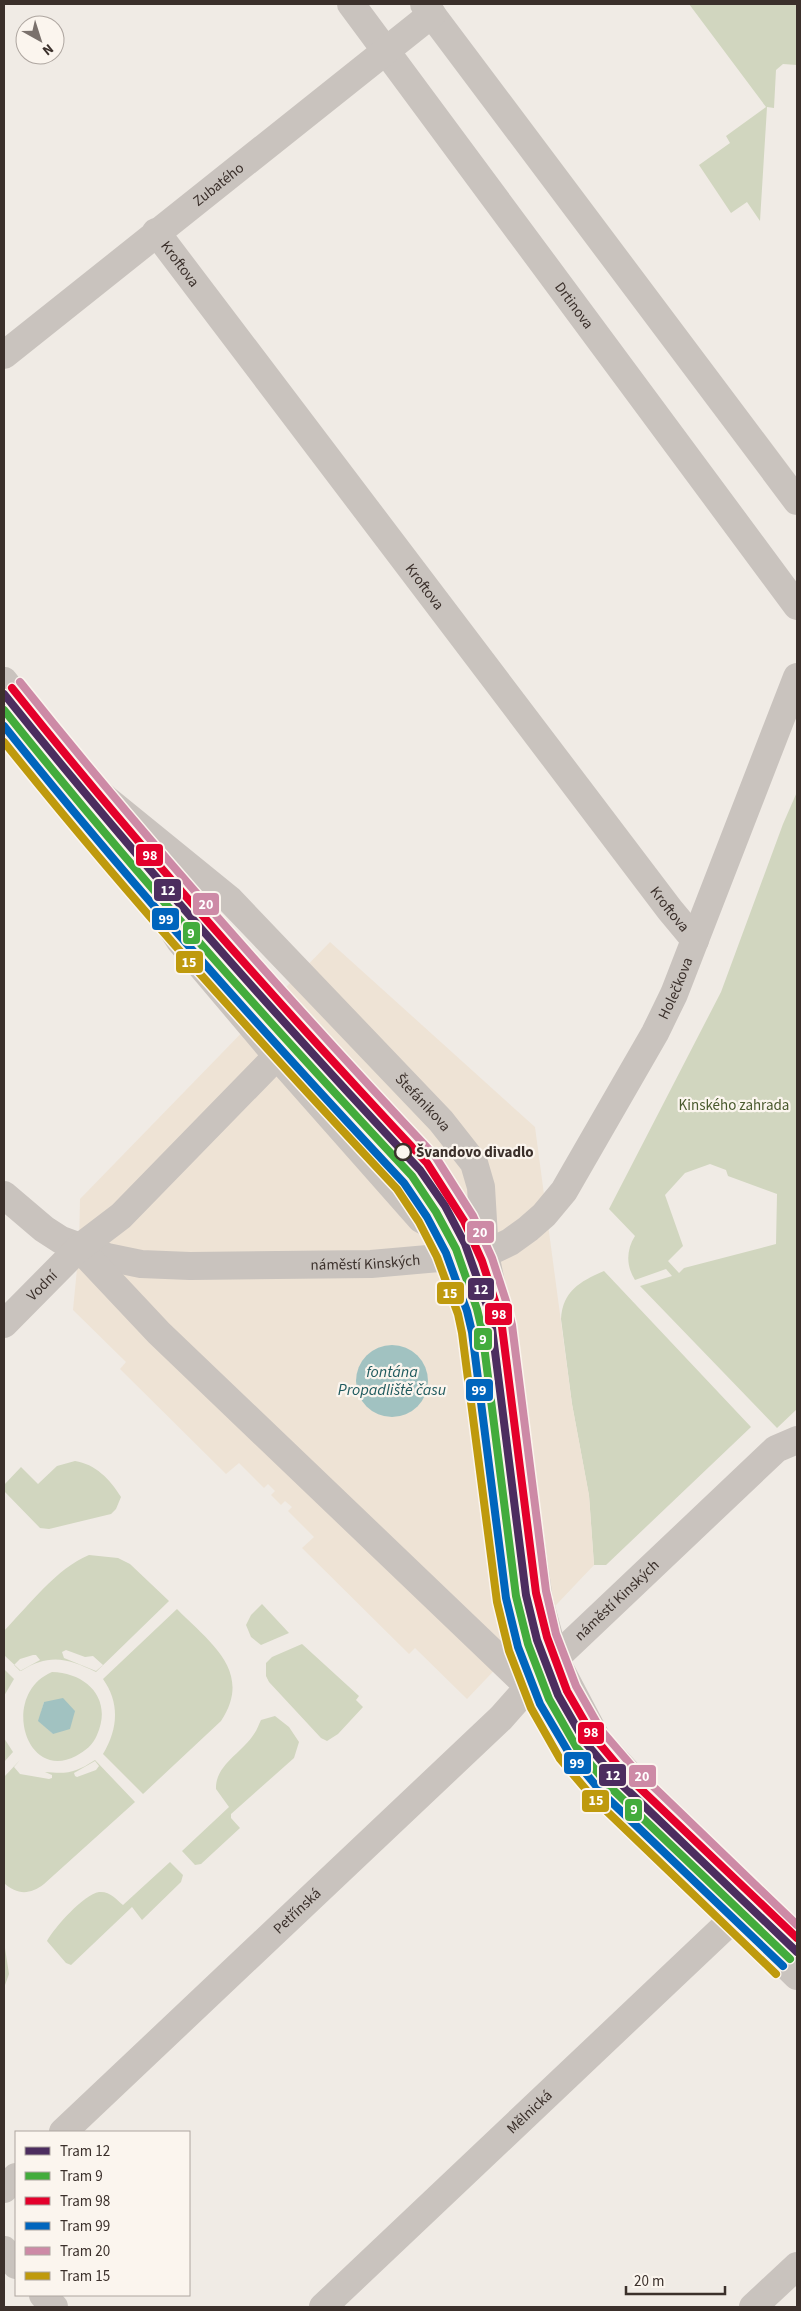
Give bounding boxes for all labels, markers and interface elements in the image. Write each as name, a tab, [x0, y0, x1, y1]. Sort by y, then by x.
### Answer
north arrow	[15, 15, 65, 65]
text: N	[38, 39, 57, 60]
street label: Zubatého	[188, 157, 248, 211]
street label: Kroftova	[156, 236, 205, 291]
street label: Drtinova	[550, 277, 599, 333]
street label: Kroftova	[400, 559, 449, 614]
line badge: 98	[135, 843, 164, 867]
text: 98	[143, 846, 157, 866]
line badge: 12	[153, 878, 182, 902]
text: 12	[161, 881, 175, 901]
street label: Kroftova	[645, 882, 694, 936]
line badge: 20	[192, 892, 220, 916]
text: 20	[199, 895, 213, 915]
line badge: 99	[151, 907, 180, 931]
text: 99	[159, 910, 173, 930]
line badge: 9	[182, 921, 201, 945]
text: 9	[187, 924, 195, 944]
line badge: 15	[175, 950, 204, 974]
text: 15	[182, 953, 196, 973]
street label: Holečkova	[653, 954, 698, 1023]
street label: Štefánikova	[390, 1069, 456, 1136]
park label: Kinského zahrada	[679, 1095, 789, 1116]
place label: Švandovo divadlo	[416, 1142, 534, 1163]
marker: Švandovo divadlo	[394, 1143, 412, 1161]
line badge: 20	[466, 1220, 495, 1244]
text: 20	[473, 1223, 487, 1243]
street label: náměstí Kinských	[310, 1249, 421, 1275]
street label: Vodní	[22, 1264, 63, 1306]
line badge: 12	[467, 1277, 495, 1301]
text: 12	[474, 1280, 488, 1300]
line badge: 15	[436, 1281, 465, 1305]
text: 15	[443, 1284, 457, 1304]
line badge: 98	[484, 1302, 513, 1326]
text: 98	[492, 1305, 506, 1325]
line badge: 9	[473, 1327, 493, 1351]
text: 9	[479, 1330, 487, 1350]
water label: fontána Propadliště času	[338, 1361, 446, 1401]
line badge: 99	[465, 1378, 494, 1402]
text: 99	[472, 1381, 486, 1401]
street label: náměstí Kinských	[570, 1555, 664, 1645]
line badge: 98	[577, 1721, 605, 1745]
text: 98	[584, 1723, 598, 1743]
line badge: 99	[563, 1751, 592, 1775]
text: 99	[570, 1754, 584, 1774]
line badge: 12	[598, 1763, 627, 1787]
line badge: 20	[628, 1764, 657, 1788]
text: 12	[606, 1766, 620, 1786]
text: 20	[635, 1767, 649, 1787]
line badge: 15	[581, 1789, 610, 1813]
text: 15	[589, 1791, 603, 1811]
line badge: 9	[624, 1798, 643, 1822]
text: 9	[630, 1800, 638, 1820]
street label: Petřínská	[268, 1883, 326, 1939]
street label: Mělnická	[502, 2085, 557, 2139]
legend	[15, 2131, 190, 2296]
text: Tram 12	[60, 2141, 110, 2162]
text: Tram 9	[60, 2166, 103, 2187]
text: Tram 98	[60, 2191, 110, 2212]
text: Tram 99	[60, 2216, 110, 2237]
text: Tram 20	[60, 2241, 110, 2262]
scale bar	[626, 2264, 725, 2296]
text: Tram 15	[60, 2266, 110, 2287]
text: 20 m	[634, 2271, 664, 2292]

